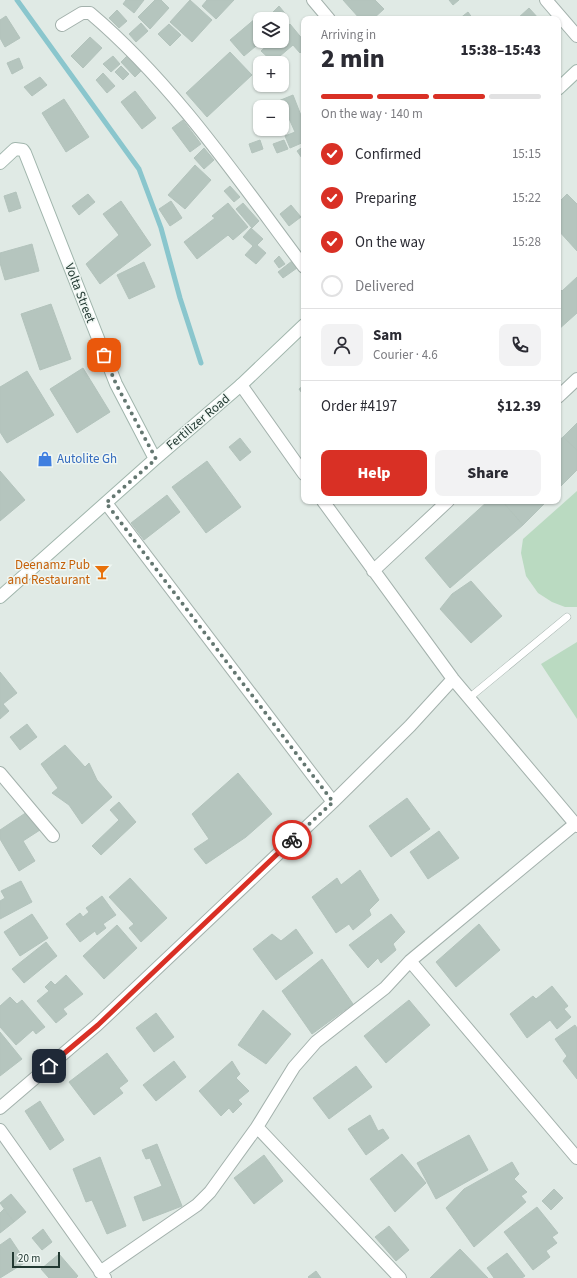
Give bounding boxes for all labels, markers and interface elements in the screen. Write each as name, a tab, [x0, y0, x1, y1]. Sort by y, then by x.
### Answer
map controls	[253, 12, 289, 136]
button: layers	[253, 12, 289, 48]
text: Arriving in	[321, 26, 376, 44]
text: 2 min	[321, 40, 385, 77]
text: 15:38–15:43	[460, 40, 541, 61]
button: +	[253, 56, 289, 92]
button: −	[253, 100, 289, 136]
text: On the way · 140 m	[321, 105, 423, 123]
icon: check	[321, 143, 343, 165]
text: Confirmed	[355, 144, 421, 165]
text: 15:15	[512, 145, 541, 163]
icon: check	[321, 187, 343, 209]
text: Preparing	[355, 188, 416, 209]
text: 15:22	[512, 189, 541, 207]
icon: check	[321, 231, 343, 253]
text: On the way	[355, 232, 425, 253]
text: 15:28	[512, 233, 541, 251]
street label: Volta Street	[60, 261, 100, 326]
text: Delivered	[355, 276, 414, 297]
button: person	[321, 324, 363, 366]
button: phone	[499, 324, 541, 366]
text: Sam	[373, 325, 402, 346]
pin	[87, 338, 121, 372]
icon: bag	[93, 344, 115, 366]
text: Courier · 4.6	[373, 346, 438, 364]
street label: Fertilizer Road	[162, 390, 234, 454]
text: Order #4197	[321, 396, 397, 417]
text: $12.39	[497, 396, 541, 417]
shop icon: Autolite Gh	[36, 450, 54, 468]
place label: Autolite Gh	[57, 450, 117, 468]
button: Help	[321, 450, 427, 496]
button: Share	[435, 450, 541, 496]
place label: Deenamz Pub and Restaurant	[8, 556, 91, 589]
bar icon: Deenamz Pub and Restaurant	[93, 563, 111, 581]
courier	[272, 820, 312, 860]
icon: bike	[281, 829, 303, 851]
pin	[32, 1049, 66, 1083]
icon: home	[38, 1055, 60, 1077]
scale bar	[12, 1250, 60, 1269]
text: 20 m	[18, 1251, 40, 1266]

